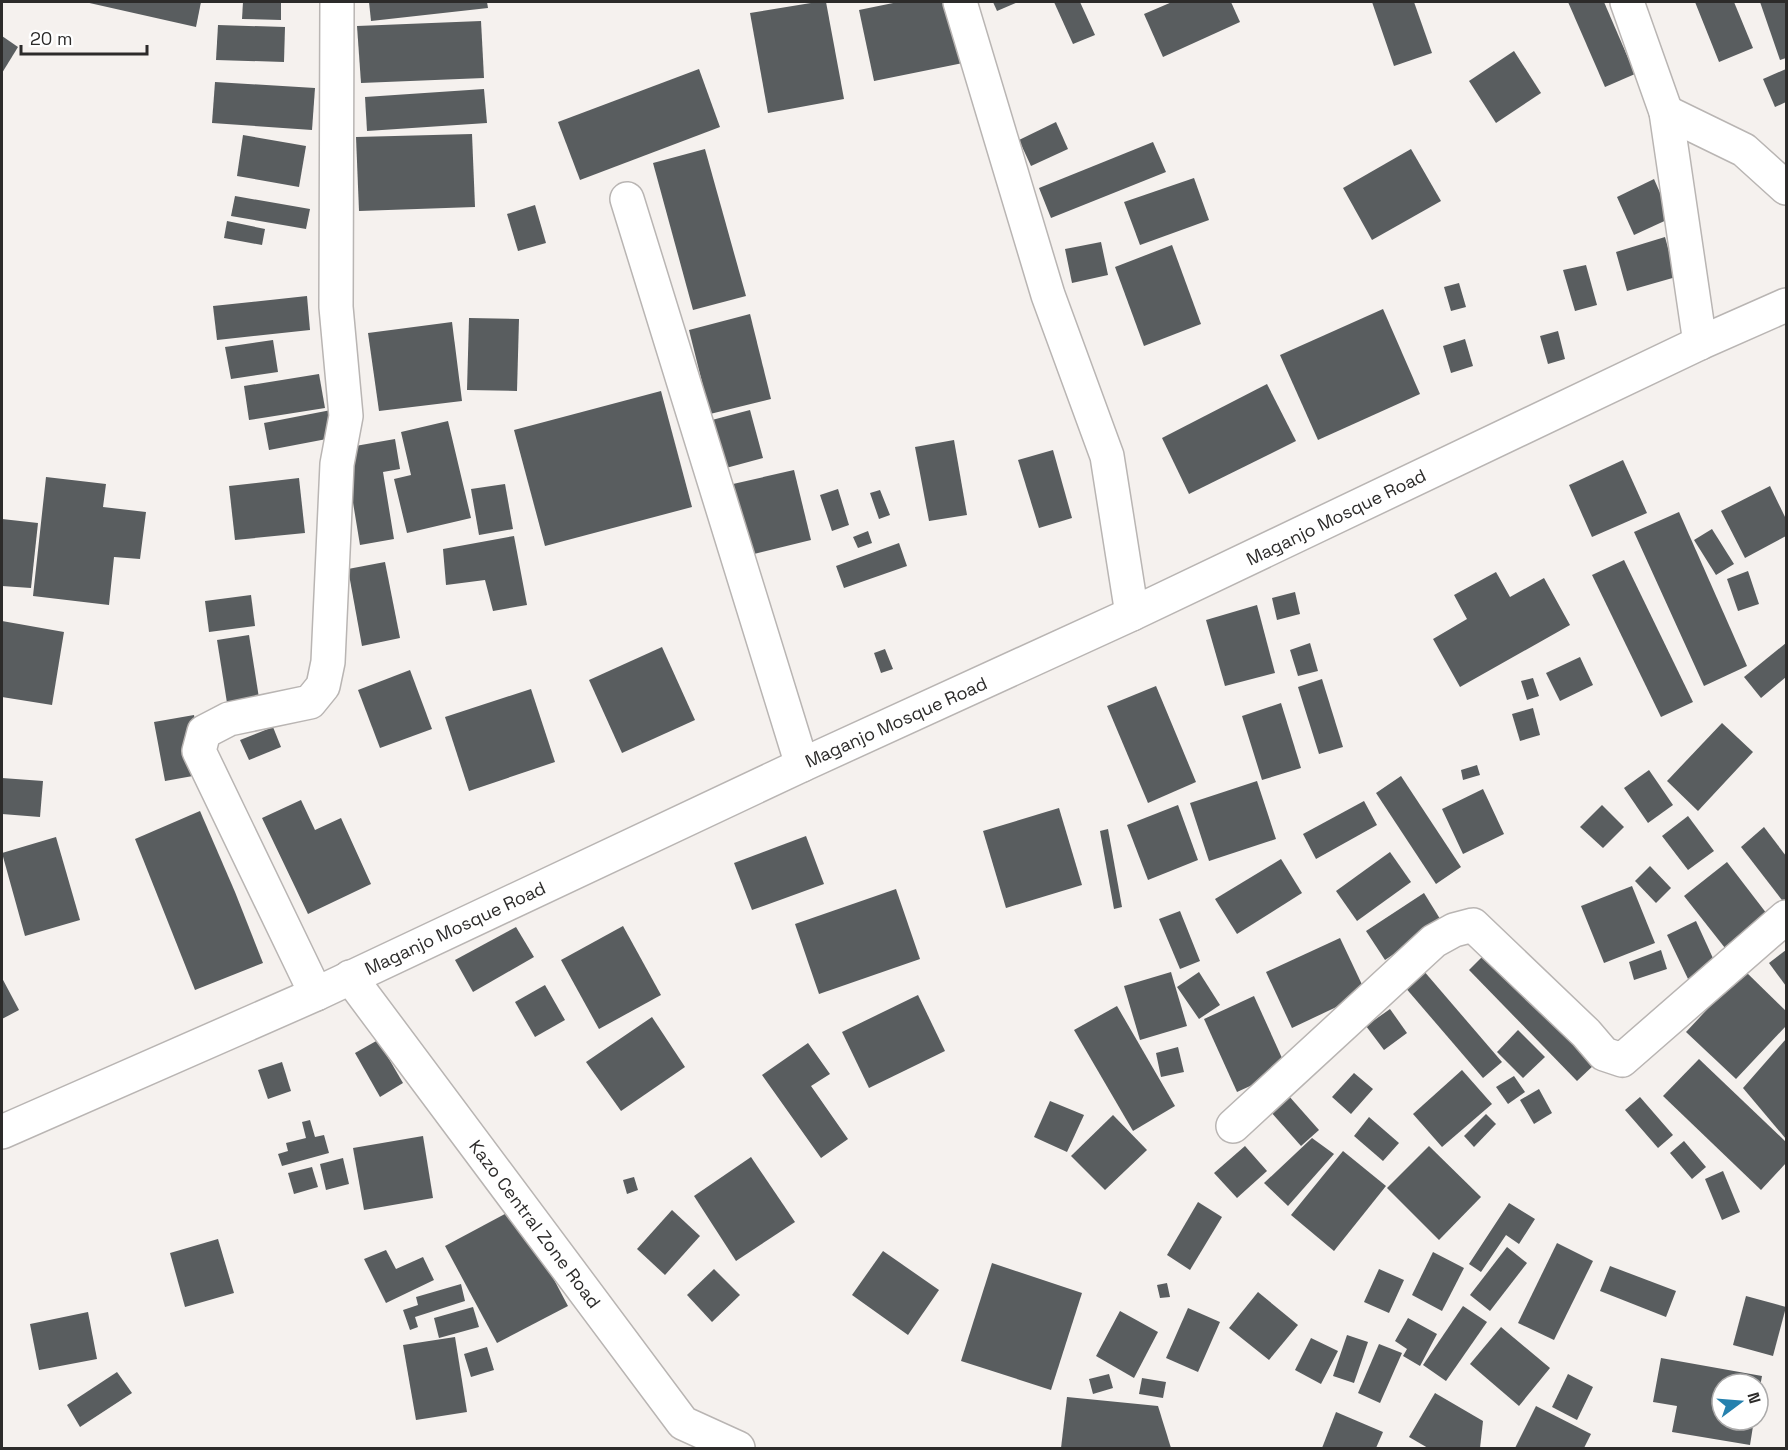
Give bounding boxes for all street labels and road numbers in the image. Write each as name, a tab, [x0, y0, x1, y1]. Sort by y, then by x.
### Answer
street label: Maganjo Mosque Road	[1242, 463, 1430, 571]
street label: Maganjo Mosque Road	[801, 671, 991, 773]
street label: Maganjo Mosque Road	[361, 876, 549, 980]
street label: Kazo Central Zone Road	[464, 1135, 606, 1313]

